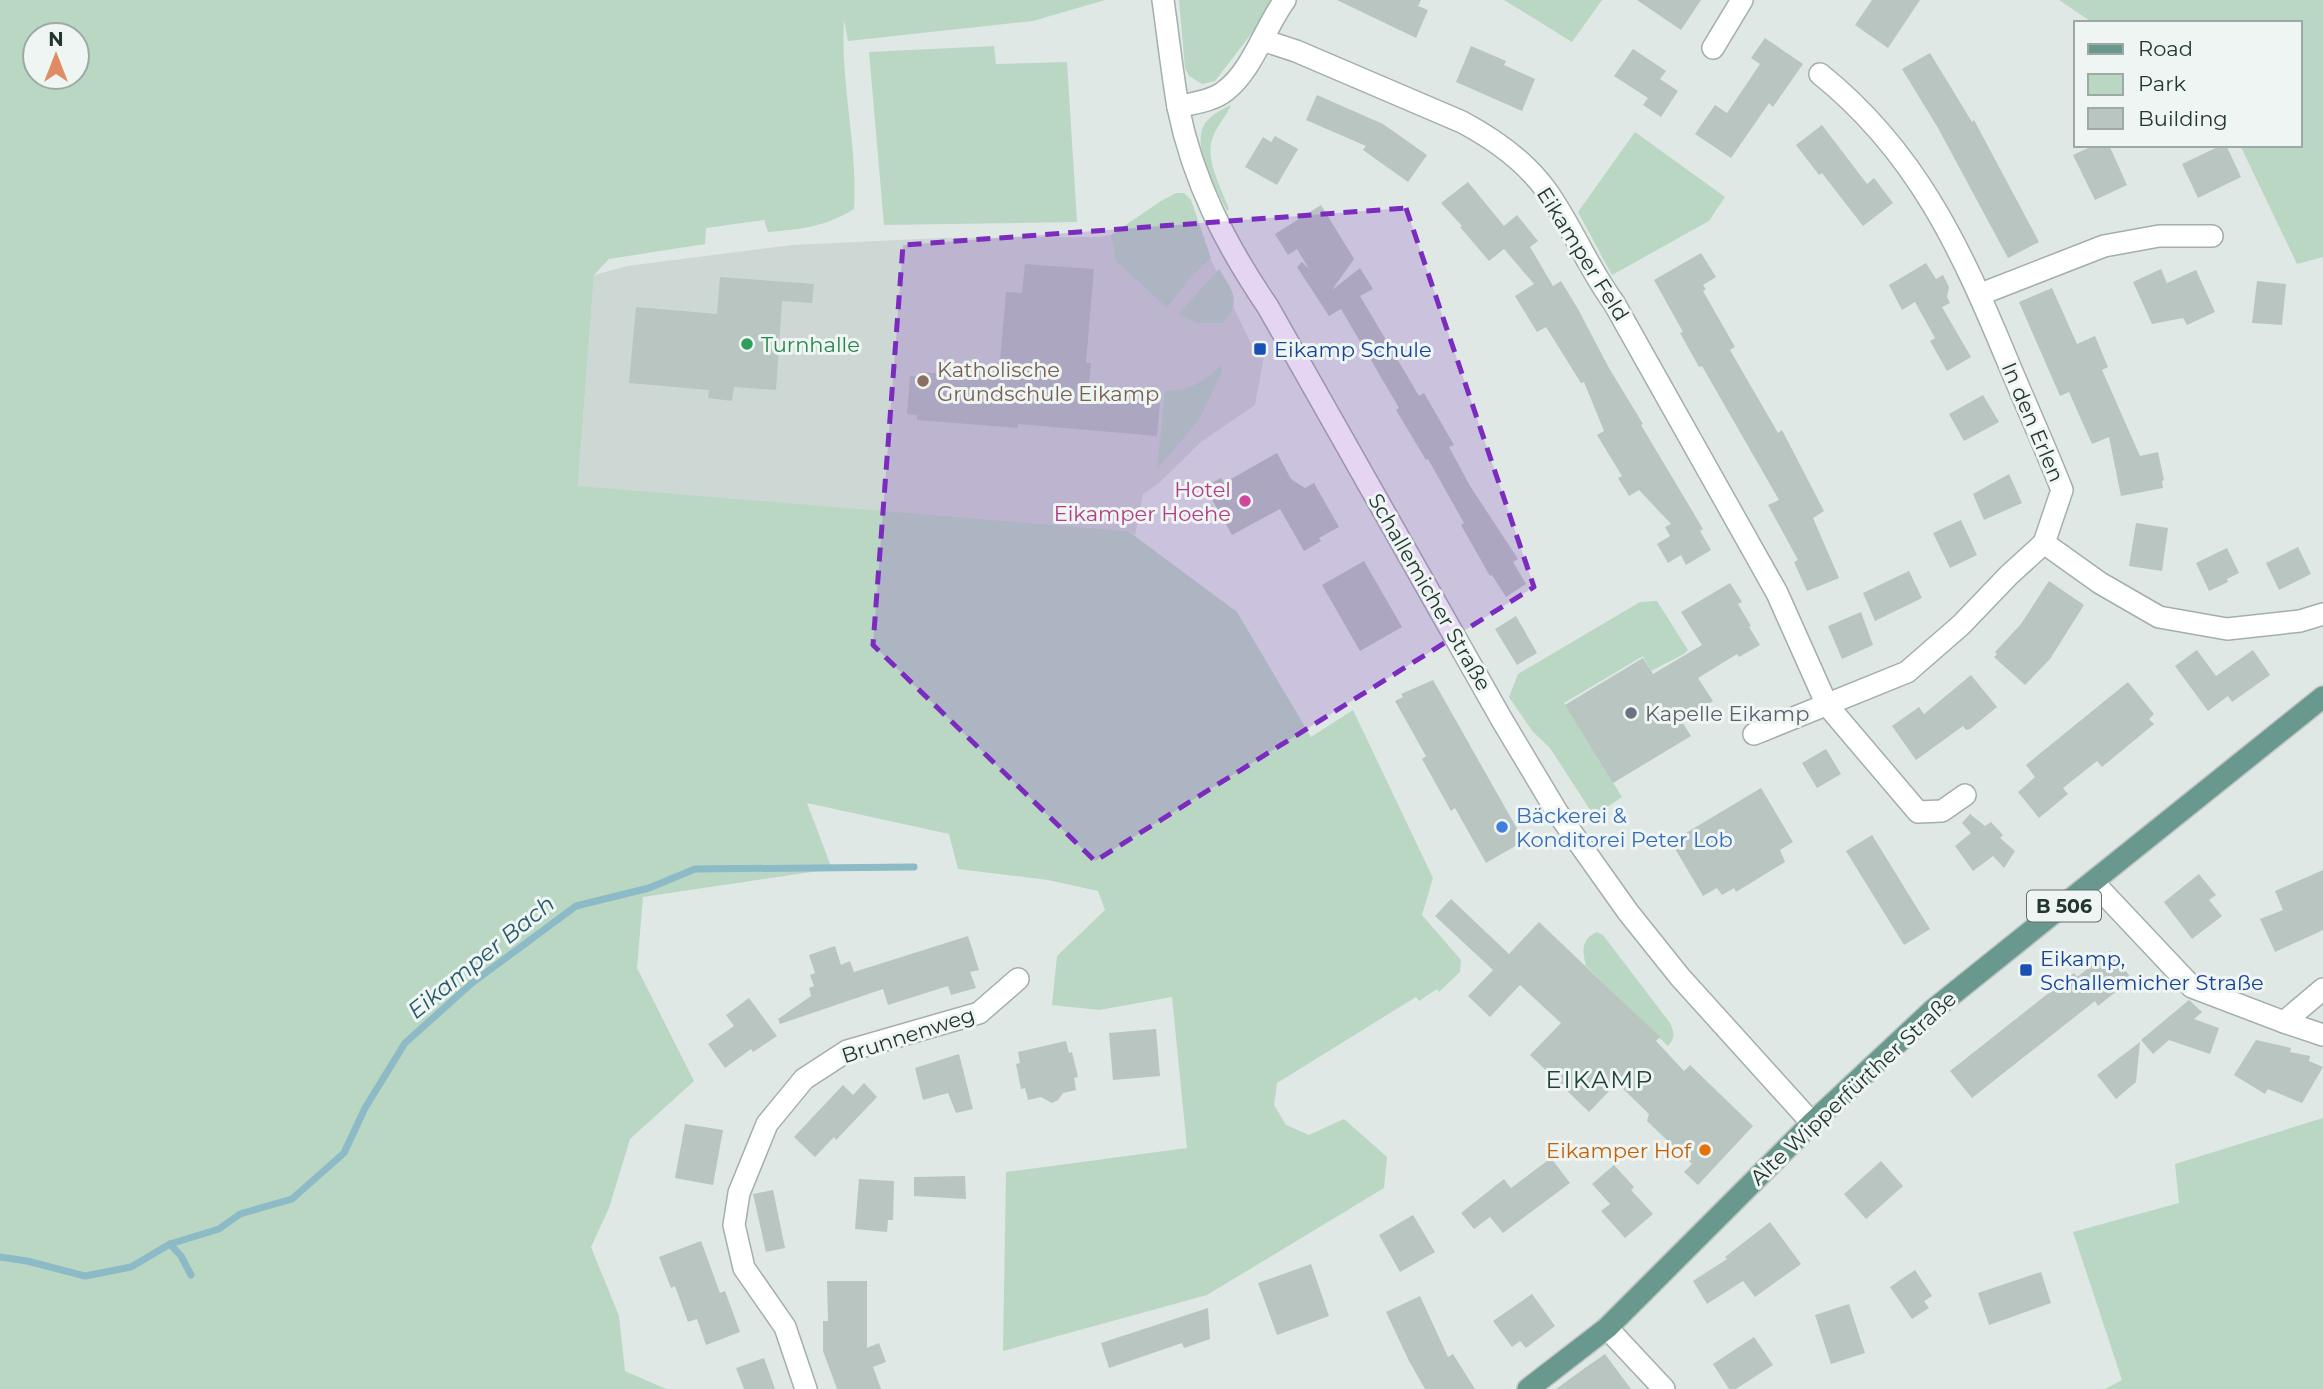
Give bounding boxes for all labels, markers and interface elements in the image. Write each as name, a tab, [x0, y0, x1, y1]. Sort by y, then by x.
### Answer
north arrow	[21, 21, 91, 91]
legend	[2074, 21, 2302, 147]
text: N	[48, 28, 64, 51]
text: Road	[2138, 36, 2193, 61]
text: Park	[2138, 71, 2186, 96]
text: Building	[2138, 106, 2228, 131]
street label: Eikamper Feld	[1532, 182, 1634, 326]
place label: Turnhalle	[761, 332, 860, 357]
marker: Turnhalle	[739, 336, 755, 352]
place label: Eikamp Schule	[1274, 337, 1432, 362]
marker: Eikamp Schule	[1252, 341, 1268, 357]
place label: Katholische Grundschule Eikamp	[937, 357, 1159, 406]
street label: In den Erlen	[1997, 358, 2069, 486]
marker: Katholische Grundschule Eikamp	[915, 373, 931, 389]
place label: Hotel Eikamper Hoehe	[1054, 477, 1231, 526]
street label: Schallemicher Straße	[1363, 489, 1497, 695]
marker: Hotel Eikamper Hoehe	[1237, 493, 1253, 509]
place label: Kapelle Eikamp	[1645, 701, 1809, 726]
marker: Kapelle Eikamp	[1623, 705, 1639, 721]
place label: Bäckerei & Konditorei Peter Lob	[1516, 803, 1733, 852]
marker: Bäckerei & Konditorei Peter Lob	[1494, 819, 1510, 835]
water label: Eikamper Bach	[402, 889, 560, 1025]
road number: B 506	[2027, 890, 2101, 922]
place label: Eikamp, Schallemicher Straße	[2040, 946, 2264, 995]
marker: Eikamp, Schallemicher Straße	[2018, 962, 2034, 978]
street label: Alte Wipperfürther Straße	[1745, 986, 1961, 1190]
street label: Brunnenweg	[838, 1002, 978, 1068]
district label: EIKAMP	[1545, 1065, 1655, 1094]
place label: Eikamper Hof	[1546, 1138, 1692, 1163]
marker: Eikamper Hof	[1697, 1142, 1713, 1158]

